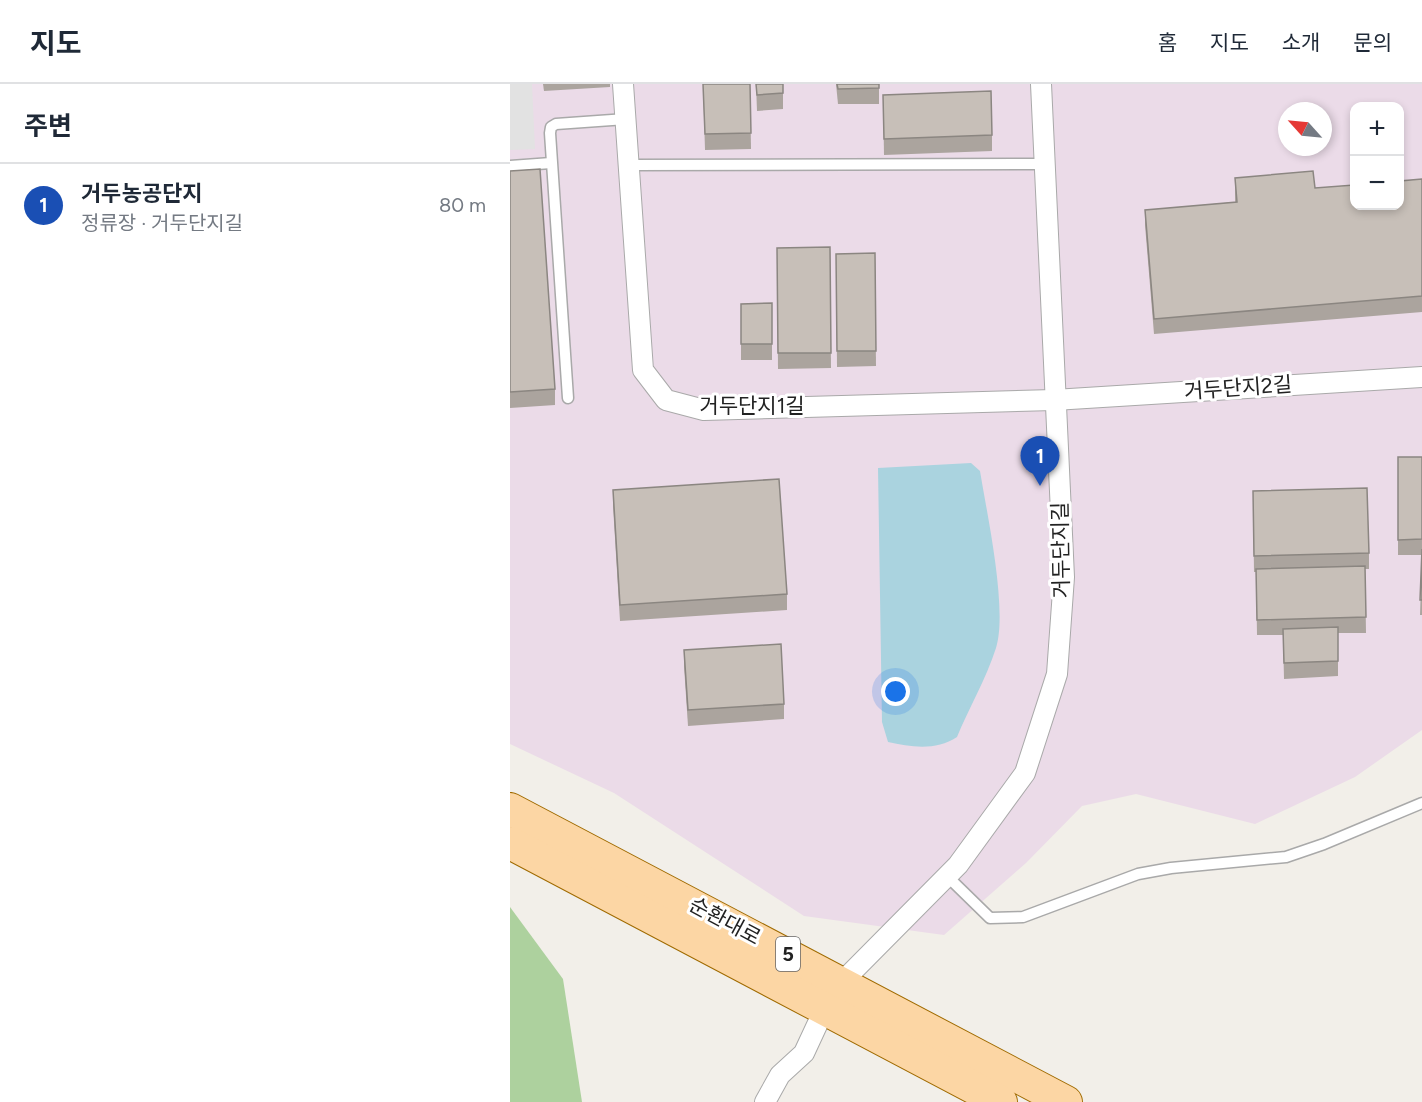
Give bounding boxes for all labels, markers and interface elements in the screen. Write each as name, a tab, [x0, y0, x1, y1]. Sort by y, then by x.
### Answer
text: 지도	[30, 26, 82, 60]
text: 홈	[1158, 30, 1177, 55]
text: 지도	[1210, 30, 1249, 55]
text: 소개	[1282, 30, 1320, 55]
text: 문의	[1353, 30, 1392, 55]
north arrow	[1278, 102, 1332, 156]
map controls	[1350, 102, 1404, 210]
button: +	[1350, 102, 1404, 156]
text: 주변	[24, 110, 72, 142]
button: −	[1350, 156, 1404, 210]
text: 거두농공단지	[81, 180, 202, 207]
text: 1	[39, 193, 48, 217]
text: 80 m	[439, 193, 486, 217]
text: 정류장 · 거두단지길	[81, 211, 243, 235]
street label: 거두단지2길	[1183, 371, 1293, 404]
street label: 거두단지1길	[699, 393, 805, 418]
pin: 1	[1020, 436, 1060, 486]
street label: 거두단지길	[1047, 501, 1074, 599]
your location	[881, 677, 910, 706]
street label: 순환대로	[685, 891, 765, 950]
road number: 5	[776, 937, 800, 971]

